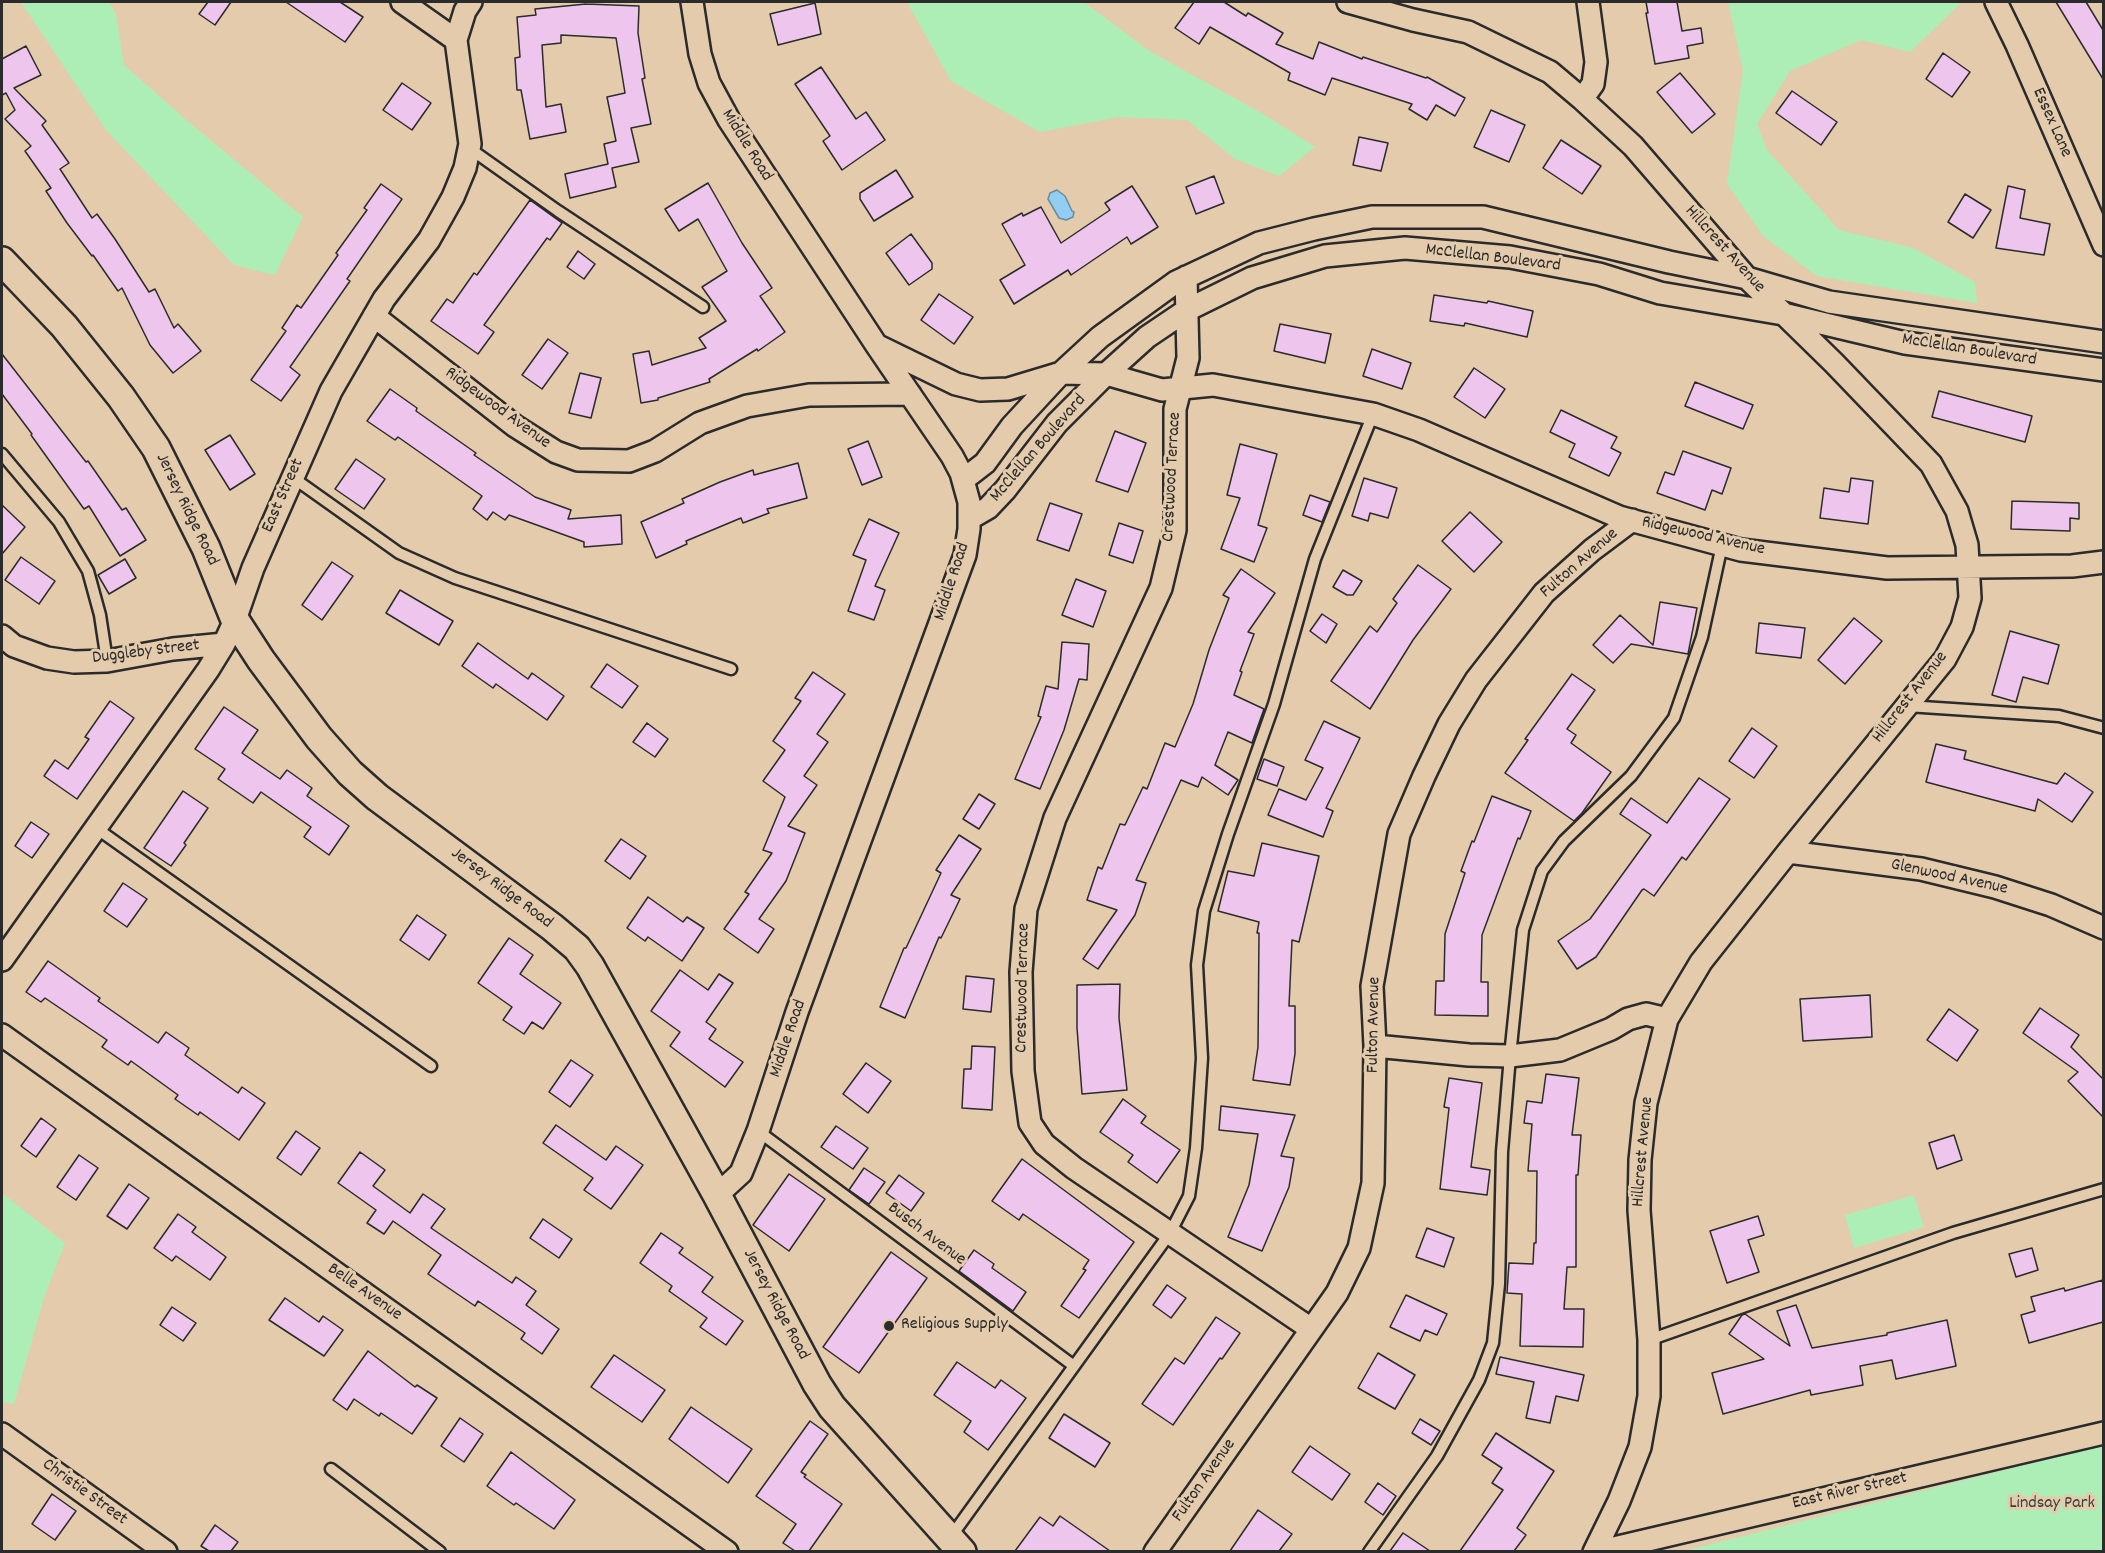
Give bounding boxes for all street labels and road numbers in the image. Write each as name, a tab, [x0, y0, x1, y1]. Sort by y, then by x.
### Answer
street label: Essex Lane	[2026, 85, 2076, 161]
street label: Middle Road	[715, 106, 777, 186]
street label: Hillcrest Avenue	[1679, 202, 1769, 298]
street label: McClellan Boulevard	[1424, 240, 1562, 278]
street label: McClellan Boulevard	[1900, 330, 2038, 372]
street label: Ridgewood Avenue	[440, 363, 554, 455]
street label: McClellan Boulevard	[986, 391, 1092, 507]
street label: Crestwood Terrace	[1159, 412, 1187, 542]
street label: Jersey Ridge Road	[150, 450, 222, 570]
street label: East Street	[258, 456, 310, 536]
street label: Ridgewood Avenue	[1639, 512, 1767, 562]
street label: Fulton Avenue	[1537, 524, 1623, 604]
street label: Middle Road	[930, 540, 976, 624]
street label: Duggleby Street	[91, 636, 201, 670]
street label: Hillcrest Avenue	[1868, 648, 1954, 748]
street label: Jersey Ridge Road	[446, 844, 556, 934]
street label: Glenwood Avenue	[1889, 855, 2009, 901]
street label: Crestwood Terrace	[1012, 923, 1036, 1053]
street label: Fulton Avenue	[1363, 977, 1387, 1073]
street label: Middle Road	[766, 997, 812, 1081]
street label: Hillcrest Avenue	[1628, 1096, 1660, 1208]
street label: Busch Avenue	[882, 1198, 970, 1272]
street label: Jersey Ridge Road	[737, 1246, 813, 1364]
street label: Belle Avenue	[322, 1259, 406, 1327]
street label: Fulton Avenue	[1169, 1435, 1241, 1527]
street label: Christie Street	[37, 1455, 131, 1531]
street label: East River Street	[1791, 1468, 1909, 1516]

